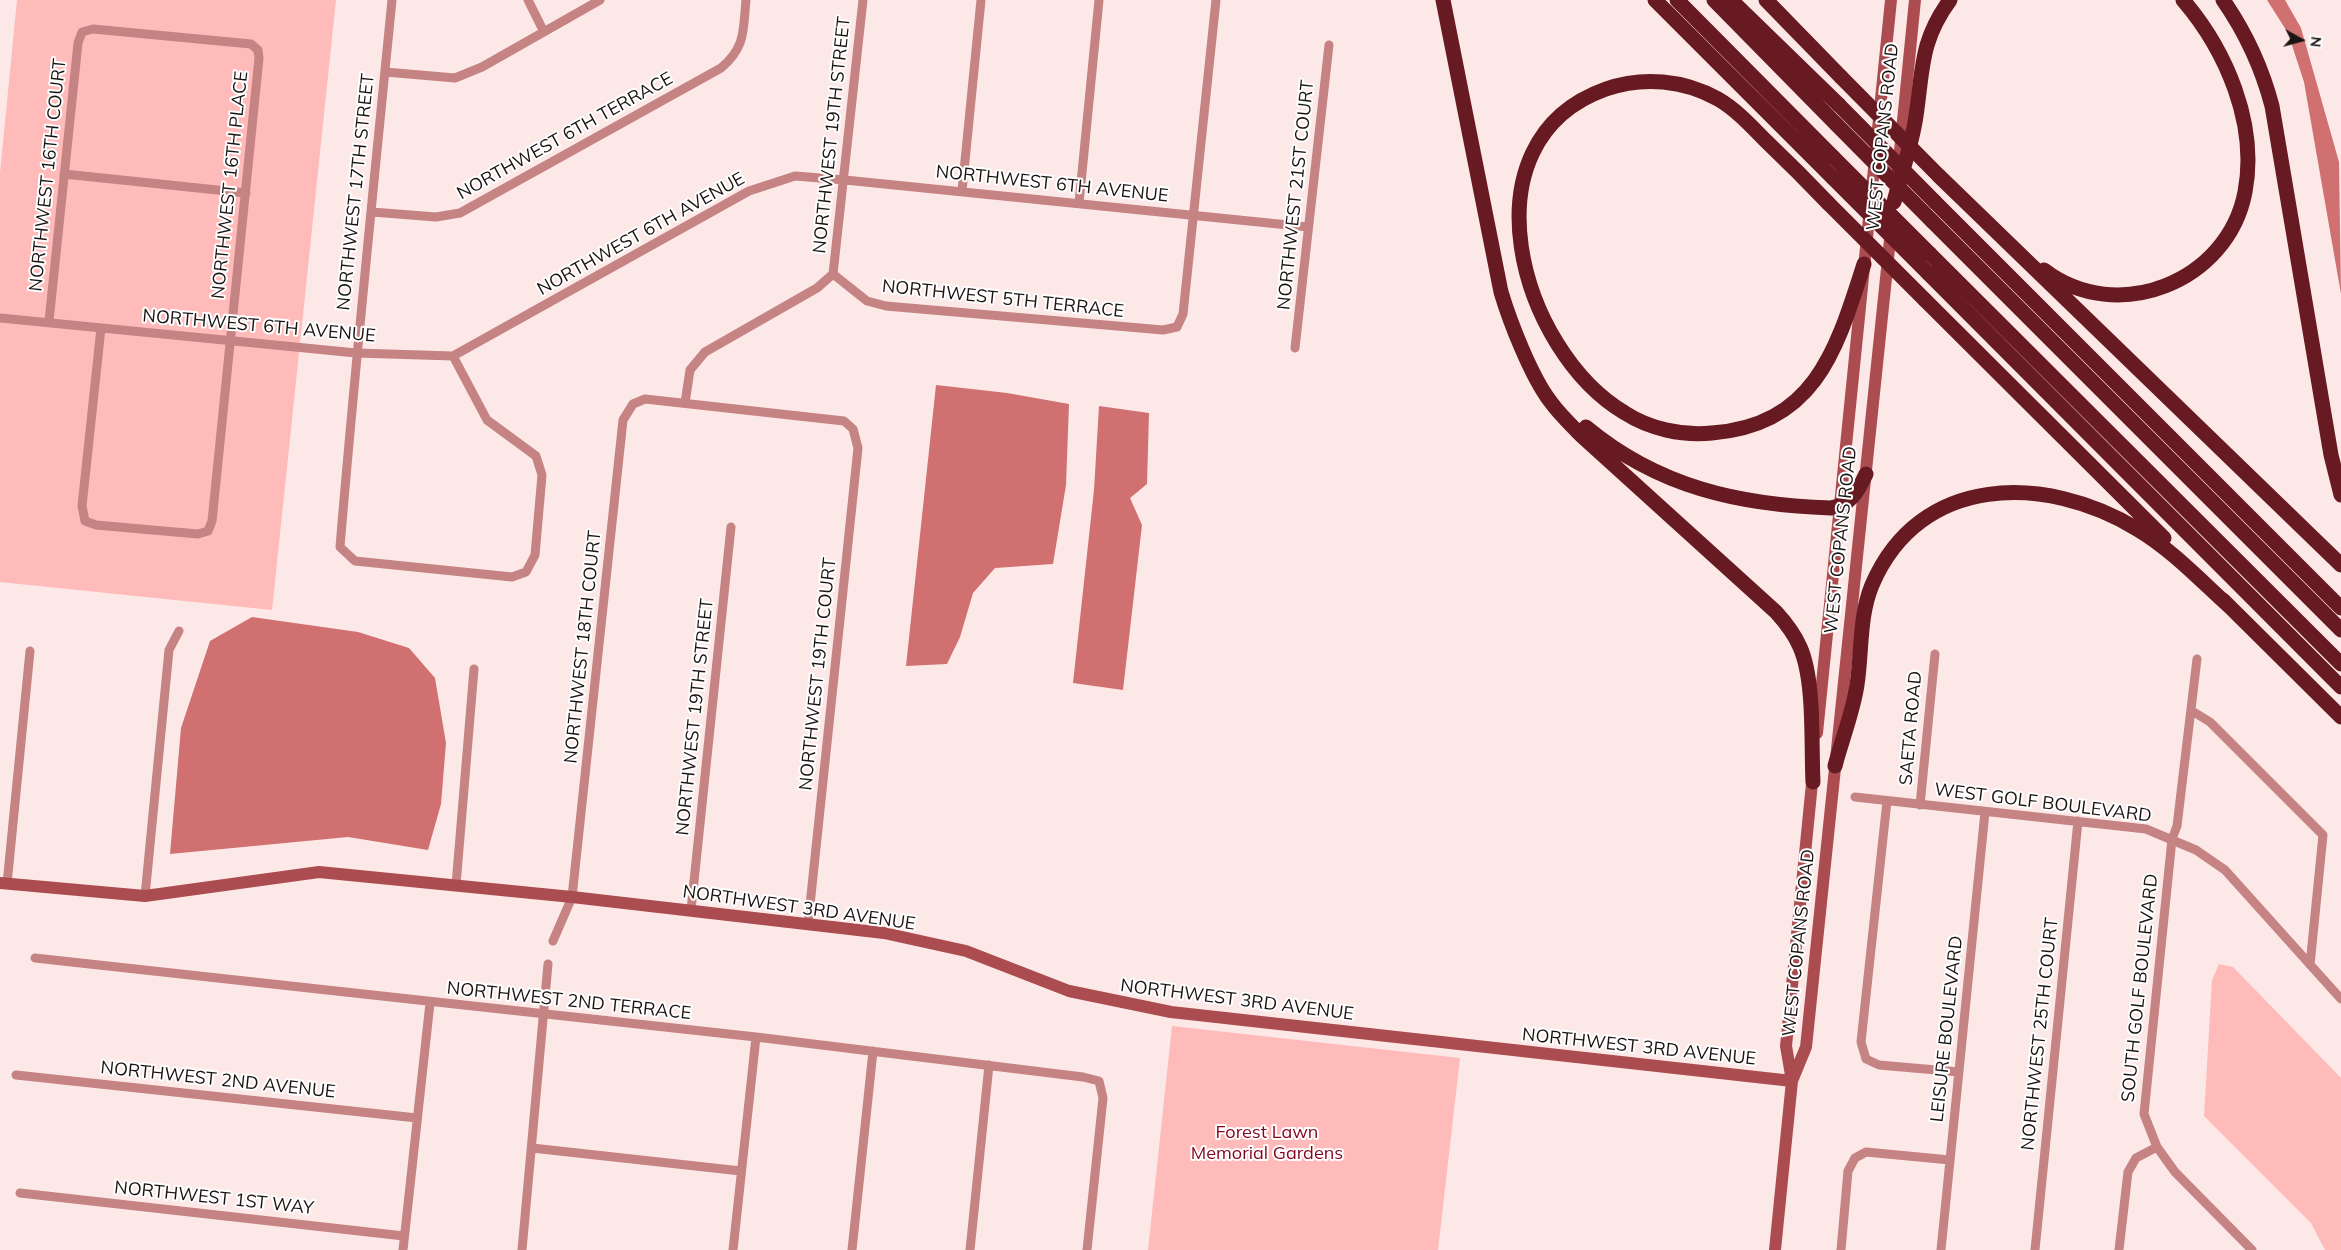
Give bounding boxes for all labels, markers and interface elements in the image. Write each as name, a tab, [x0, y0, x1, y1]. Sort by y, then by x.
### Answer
street label: NORTHWEST 19TH STREET	[809, 15, 855, 255]
north arrow	[2276, 15, 2326, 65]
text: N	[2306, 35, 2325, 48]
street label: WEST COPANS ROAD	[1862, 42, 1904, 232]
street label: NORTHWEST 16TH COURT	[25, 58, 71, 292]
street label: NORTHWEST 6TH TERRACE	[453, 68, 677, 204]
street label: NORTHWEST 16TH PLACE	[207, 70, 253, 300]
street label: NORTHWEST 17TH STREET	[333, 72, 379, 312]
street label: NORTHWEST 21ST COURT	[1273, 79, 1319, 311]
street label: NORTHWEST 6TH AVENUE	[935, 161, 1169, 207]
street label: NORTHWEST 6TH AVENUE	[534, 168, 748, 300]
street label: NORTHWEST 5TH TERRACE	[881, 276, 1125, 322]
street label: NORTHWEST 6TH AVENUE	[142, 305, 376, 347]
street label: WEST COPANS ROAD	[1820, 445, 1862, 635]
street label: NORTHWEST 18TH COURT	[560, 530, 606, 764]
street label: NORTHWEST 19TH COURT	[795, 557, 841, 791]
street label: NORTHWEST 19TH STREET	[672, 597, 718, 837]
street label: SAETA ROAD	[1895, 670, 1927, 786]
street label: WEST GOLF BOULEVARD	[1933, 779, 2153, 827]
street label: WEST COPANS ROAD	[1778, 848, 1820, 1038]
street label: SOUTH GOLF BOULEVARD	[2117, 873, 2163, 1103]
street label: NORTHWEST 3RD AVENUE	[681, 881, 917, 935]
street label: NORTHWEST 25TH COURT	[2017, 917, 2063, 1151]
street label: LEISURE BOULEVARD	[1926, 935, 1968, 1123]
street label: NORTHWEST 3RD AVENUE	[1119, 975, 1355, 1025]
street label: NORTHWEST 2ND TERRACE	[446, 977, 692, 1025]
street label: NORTHWEST 3RD AVENUE	[1521, 1024, 1757, 1070]
street label: NORTHWEST 2ND AVENUE	[100, 1057, 336, 1103]
park label: Forest Lawn Memorial Gardens	[1191, 1122, 1343, 1164]
street label: NORTHWEST 1ST WAY	[113, 1177, 315, 1219]

